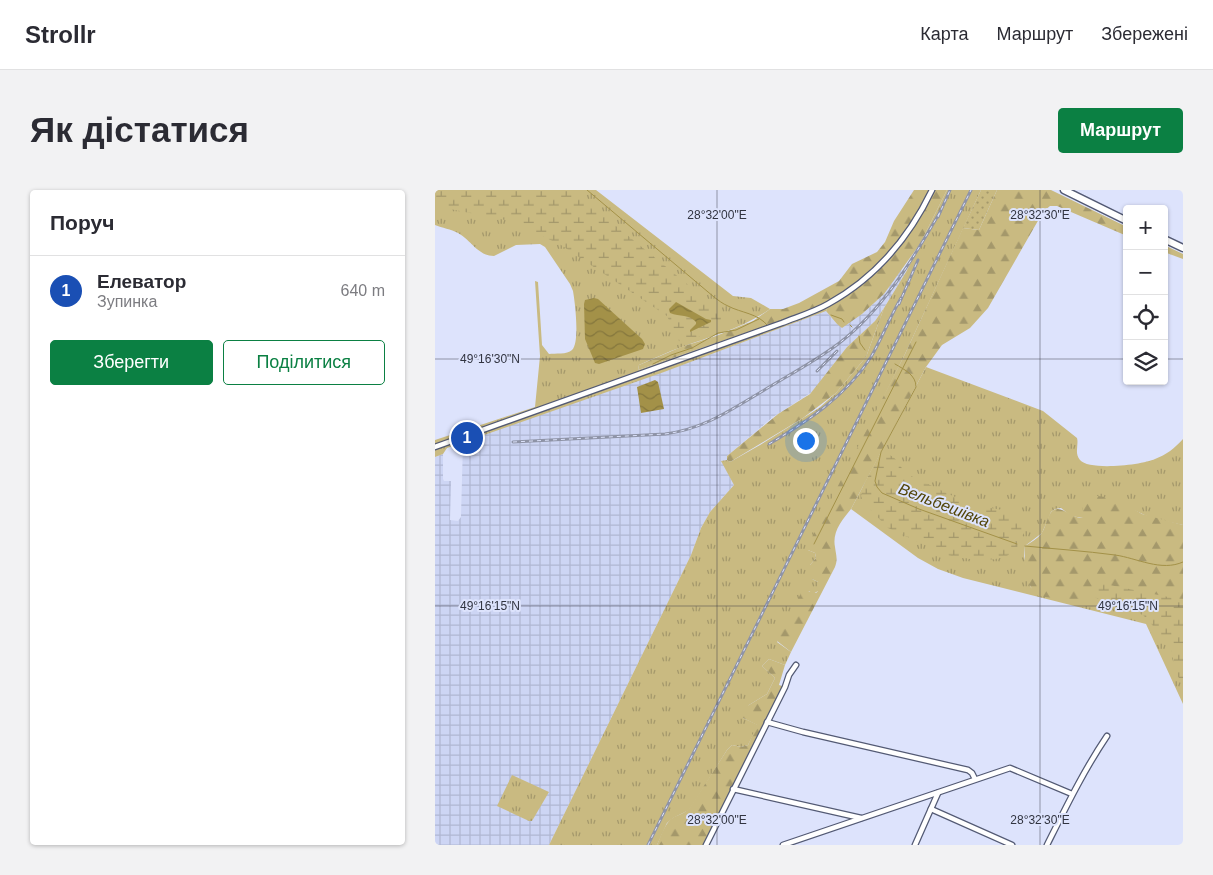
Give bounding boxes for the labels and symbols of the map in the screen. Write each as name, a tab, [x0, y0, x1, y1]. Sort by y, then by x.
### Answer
text: 28°32'00"E	[687, 208, 747, 222]
text: 28°32'30"E	[1010, 208, 1070, 222]
text: 49°16'30"N	[460, 352, 520, 366]
pin: 1	[451, 419, 483, 457]
your location	[793, 428, 819, 454]
water label: Вельбешівка	[896, 480, 992, 530]
text: 49°16'15"N	[460, 599, 520, 613]
text: 49°16'15"N	[1098, 599, 1158, 613]
text: 28°32'00"E	[687, 813, 747, 827]
text: 28°32'30"E	[1010, 813, 1070, 827]

